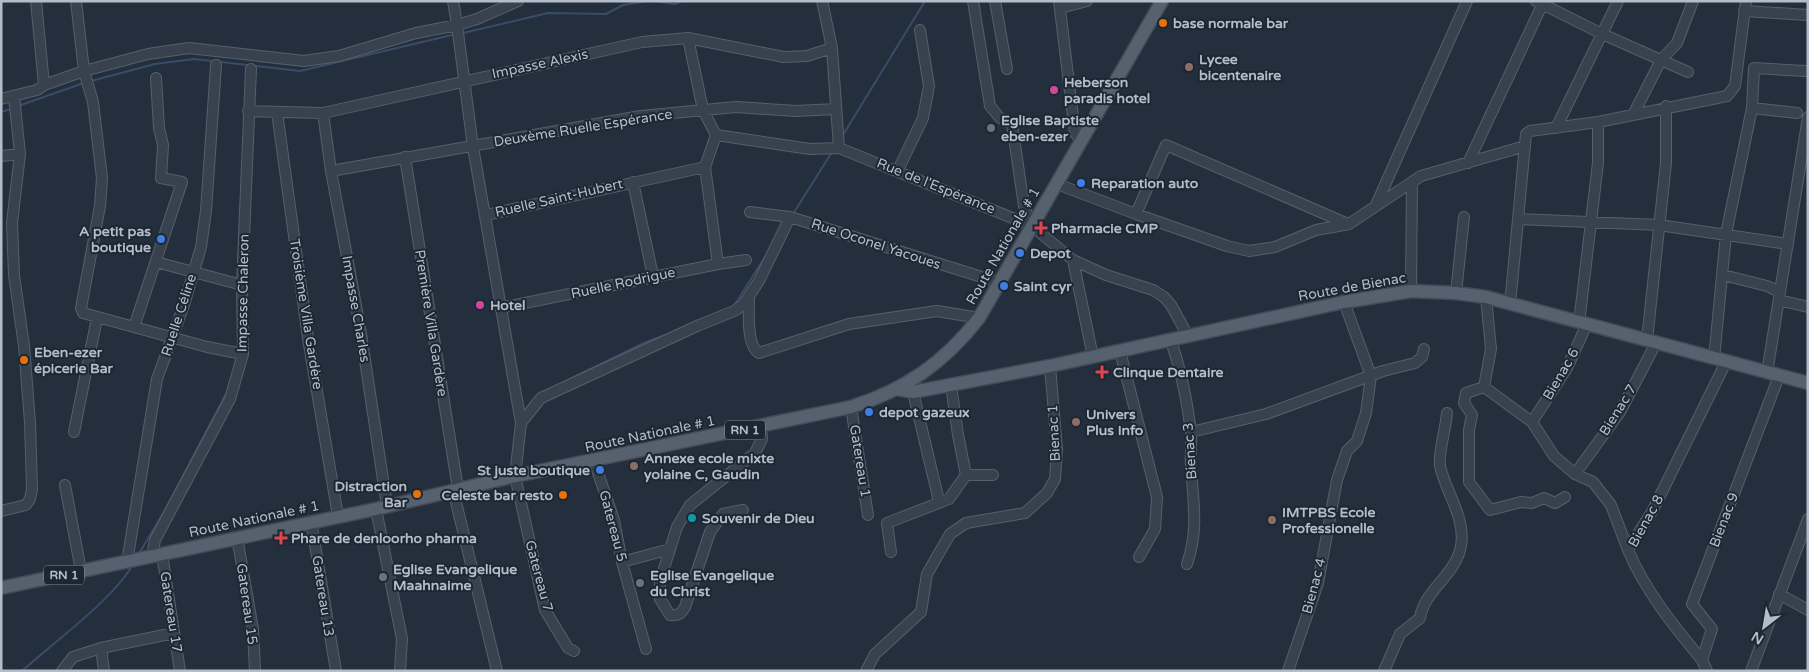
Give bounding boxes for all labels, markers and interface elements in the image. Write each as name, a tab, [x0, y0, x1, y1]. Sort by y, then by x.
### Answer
place label: base normale bar	[1173, 15, 1289, 32]
marker: base normale bar	[1157, 17, 1169, 29]
street label: Impasse Alexis	[490, 45, 590, 82]
place label: Lycee bicentenaire	[1199, 51, 1281, 84]
marker: Lycee bicentenaire	[1183, 61, 1195, 73]
place label: Heberson paradis hotel	[1064, 74, 1150, 107]
marker: Heberson paradis hotel	[1048, 84, 1060, 96]
street label: Deuxème Ruelle Espérance	[492, 105, 674, 151]
place label: Eglise Baptiste eben-ezer	[1001, 112, 1099, 145]
marker: Eglise Baptiste eben-ezer	[985, 122, 997, 134]
street label: Rue de l'Espérance	[874, 154, 998, 218]
street label: Ruelle Saint-Hubert	[493, 175, 625, 221]
place label: Reparation auto	[1091, 175, 1199, 192]
marker: Reparation auto	[1075, 177, 1087, 189]
street label: Route Nationale # 1	[962, 184, 1044, 308]
street label: Rue Oconel Yacoues	[809, 215, 943, 273]
place label: Pharmacie CMP	[1051, 220, 1159, 237]
marker: Pharmacie CMP	[1035, 222, 1047, 234]
place label: A petit pas boutique	[79, 223, 151, 256]
marker: A petit pas boutique	[155, 233, 167, 245]
street label: Impasse Chaleron	[233, 234, 253, 352]
street label: Troisième Villa Gardère	[286, 237, 326, 391]
place label: Depot	[1030, 245, 1071, 262]
marker: Depot	[1014, 247, 1026, 259]
street label: Première Villa Gardère	[411, 248, 451, 398]
street label: Impasse Charles	[338, 254, 374, 364]
street label: Ruelle Rodrigue	[569, 264, 677, 302]
street label: Route de Bienac	[1297, 269, 1407, 305]
street label: Ruelle Céline	[158, 272, 200, 358]
place label: Saint cyr	[1014, 278, 1072, 295]
marker: Saint cyr	[998, 280, 1010, 292]
place label: Hotel	[490, 297, 526, 314]
marker: Hotel	[474, 299, 486, 311]
place label: Eben-ezer épicerie Bar	[34, 344, 114, 377]
street label: Bienac 6	[1539, 345, 1583, 403]
marker: Eben-ezer épicerie Bar	[18, 354, 30, 366]
place label: Clinque Dentaire	[1113, 364, 1224, 381]
marker: Clinque Dentaire	[1095, 365, 1109, 379]
street label: Bienac 7	[1596, 381, 1640, 439]
place label: depot gazeux	[879, 404, 970, 421]
street label: Bienac 1	[1044, 404, 1064, 462]
marker: depot gazeux	[863, 406, 875, 418]
place label: Univers Plus Info	[1086, 406, 1144, 439]
street label: Route Nationale # 1	[583, 412, 717, 456]
marker: Univers Plus Info	[1070, 416, 1082, 428]
road number: RN 1	[725, 420, 765, 440]
street label: Bienac 3	[1180, 422, 1200, 480]
street label: Gatereau 1	[846, 423, 874, 499]
place label: Annexe ecole mixte yolaine C, Gaudin	[644, 450, 774, 483]
marker: Annexe ecole mixte yolaine C, Gaudin	[628, 460, 640, 472]
place label: St juste boutique	[477, 462, 590, 479]
marker: St juste boutique	[594, 464, 606, 476]
place label: Distraction Bar	[335, 478, 408, 511]
place label: Celeste bar resto	[441, 487, 553, 504]
marker: Distraction Bar	[411, 488, 423, 500]
street label: Gatereau 5	[595, 488, 631, 564]
marker: Celeste bar resto	[557, 489, 569, 501]
street label: Bienac 9	[1706, 490, 1742, 550]
street label: Bienac 8	[1625, 492, 1667, 550]
street label: Route Nationale # 1	[187, 497, 321, 541]
place label: IMTPBS Ecole Professionelle	[1282, 504, 1376, 537]
place label: Souvenir de Dieu	[702, 510, 815, 527]
marker: Souvenir de Dieu	[686, 512, 698, 524]
marker: IMTPBS Ecole Professionelle	[1266, 514, 1278, 526]
place label: Phare de denloorho pharma	[291, 530, 477, 547]
marker: Phare de denloorho pharma	[275, 532, 287, 544]
street label: Gatereau 7	[521, 538, 557, 614]
street label: Gatereau 13	[308, 554, 338, 638]
street label: Bienac 4	[1298, 556, 1330, 616]
place label: Eglise Evangelique Maahnaime	[393, 561, 517, 594]
street label: Gatereau 15	[233, 562, 261, 646]
road number: RN 1	[44, 566, 84, 584]
place label: Eglise Evangelique du Christ	[650, 567, 774, 600]
street label: Gatereau 17	[156, 570, 186, 654]
marker: Eglise Evangelique Maahnaime	[377, 571, 389, 583]
marker: Eglise Evangelique du Christ	[634, 577, 646, 589]
north arrow	[1739, 602, 1789, 652]
text: N	[1748, 628, 1767, 648]

